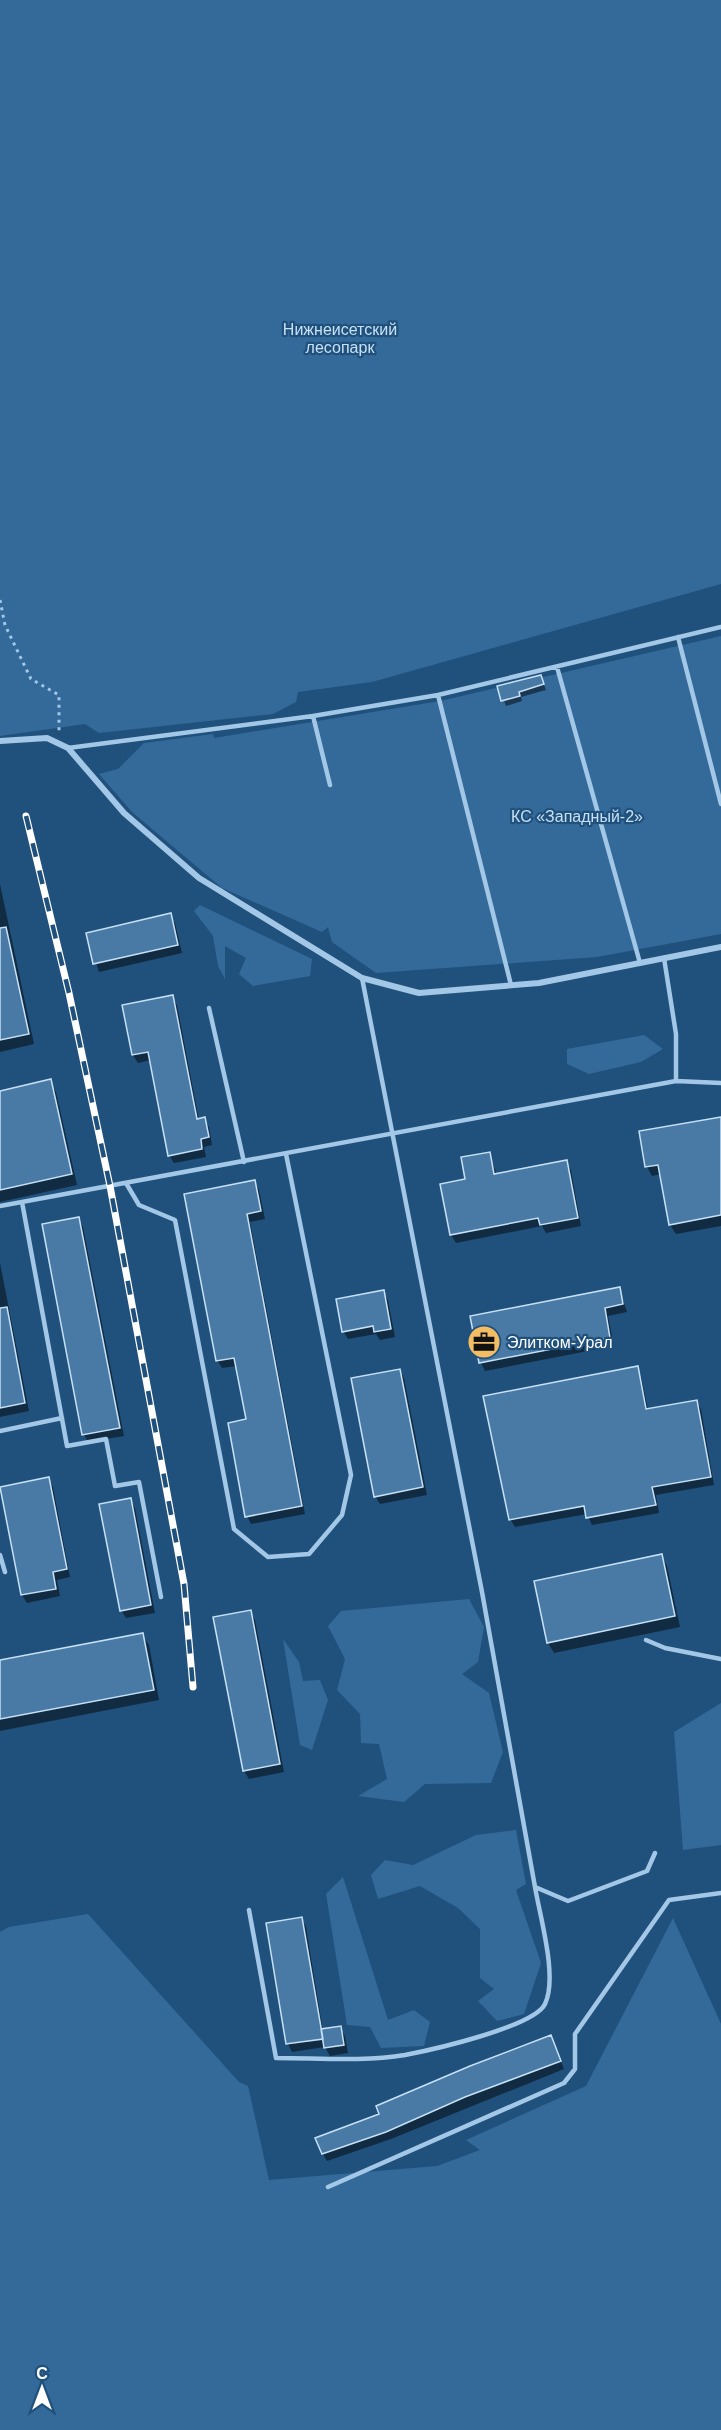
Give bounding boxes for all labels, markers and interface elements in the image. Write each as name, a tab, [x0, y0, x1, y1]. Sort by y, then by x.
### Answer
park label: Нижнеисетский лесопарк	[283, 321, 397, 356]
park label: КС «Западный-2»	[511, 808, 643, 825]
office icon: Элитком-Урал	[466, 1324, 502, 1360]
place label: Элитком-Урал	[507, 1334, 613, 1351]
north arrow	[12, 2358, 72, 2418]
text: С	[36, 2365, 48, 2382]

